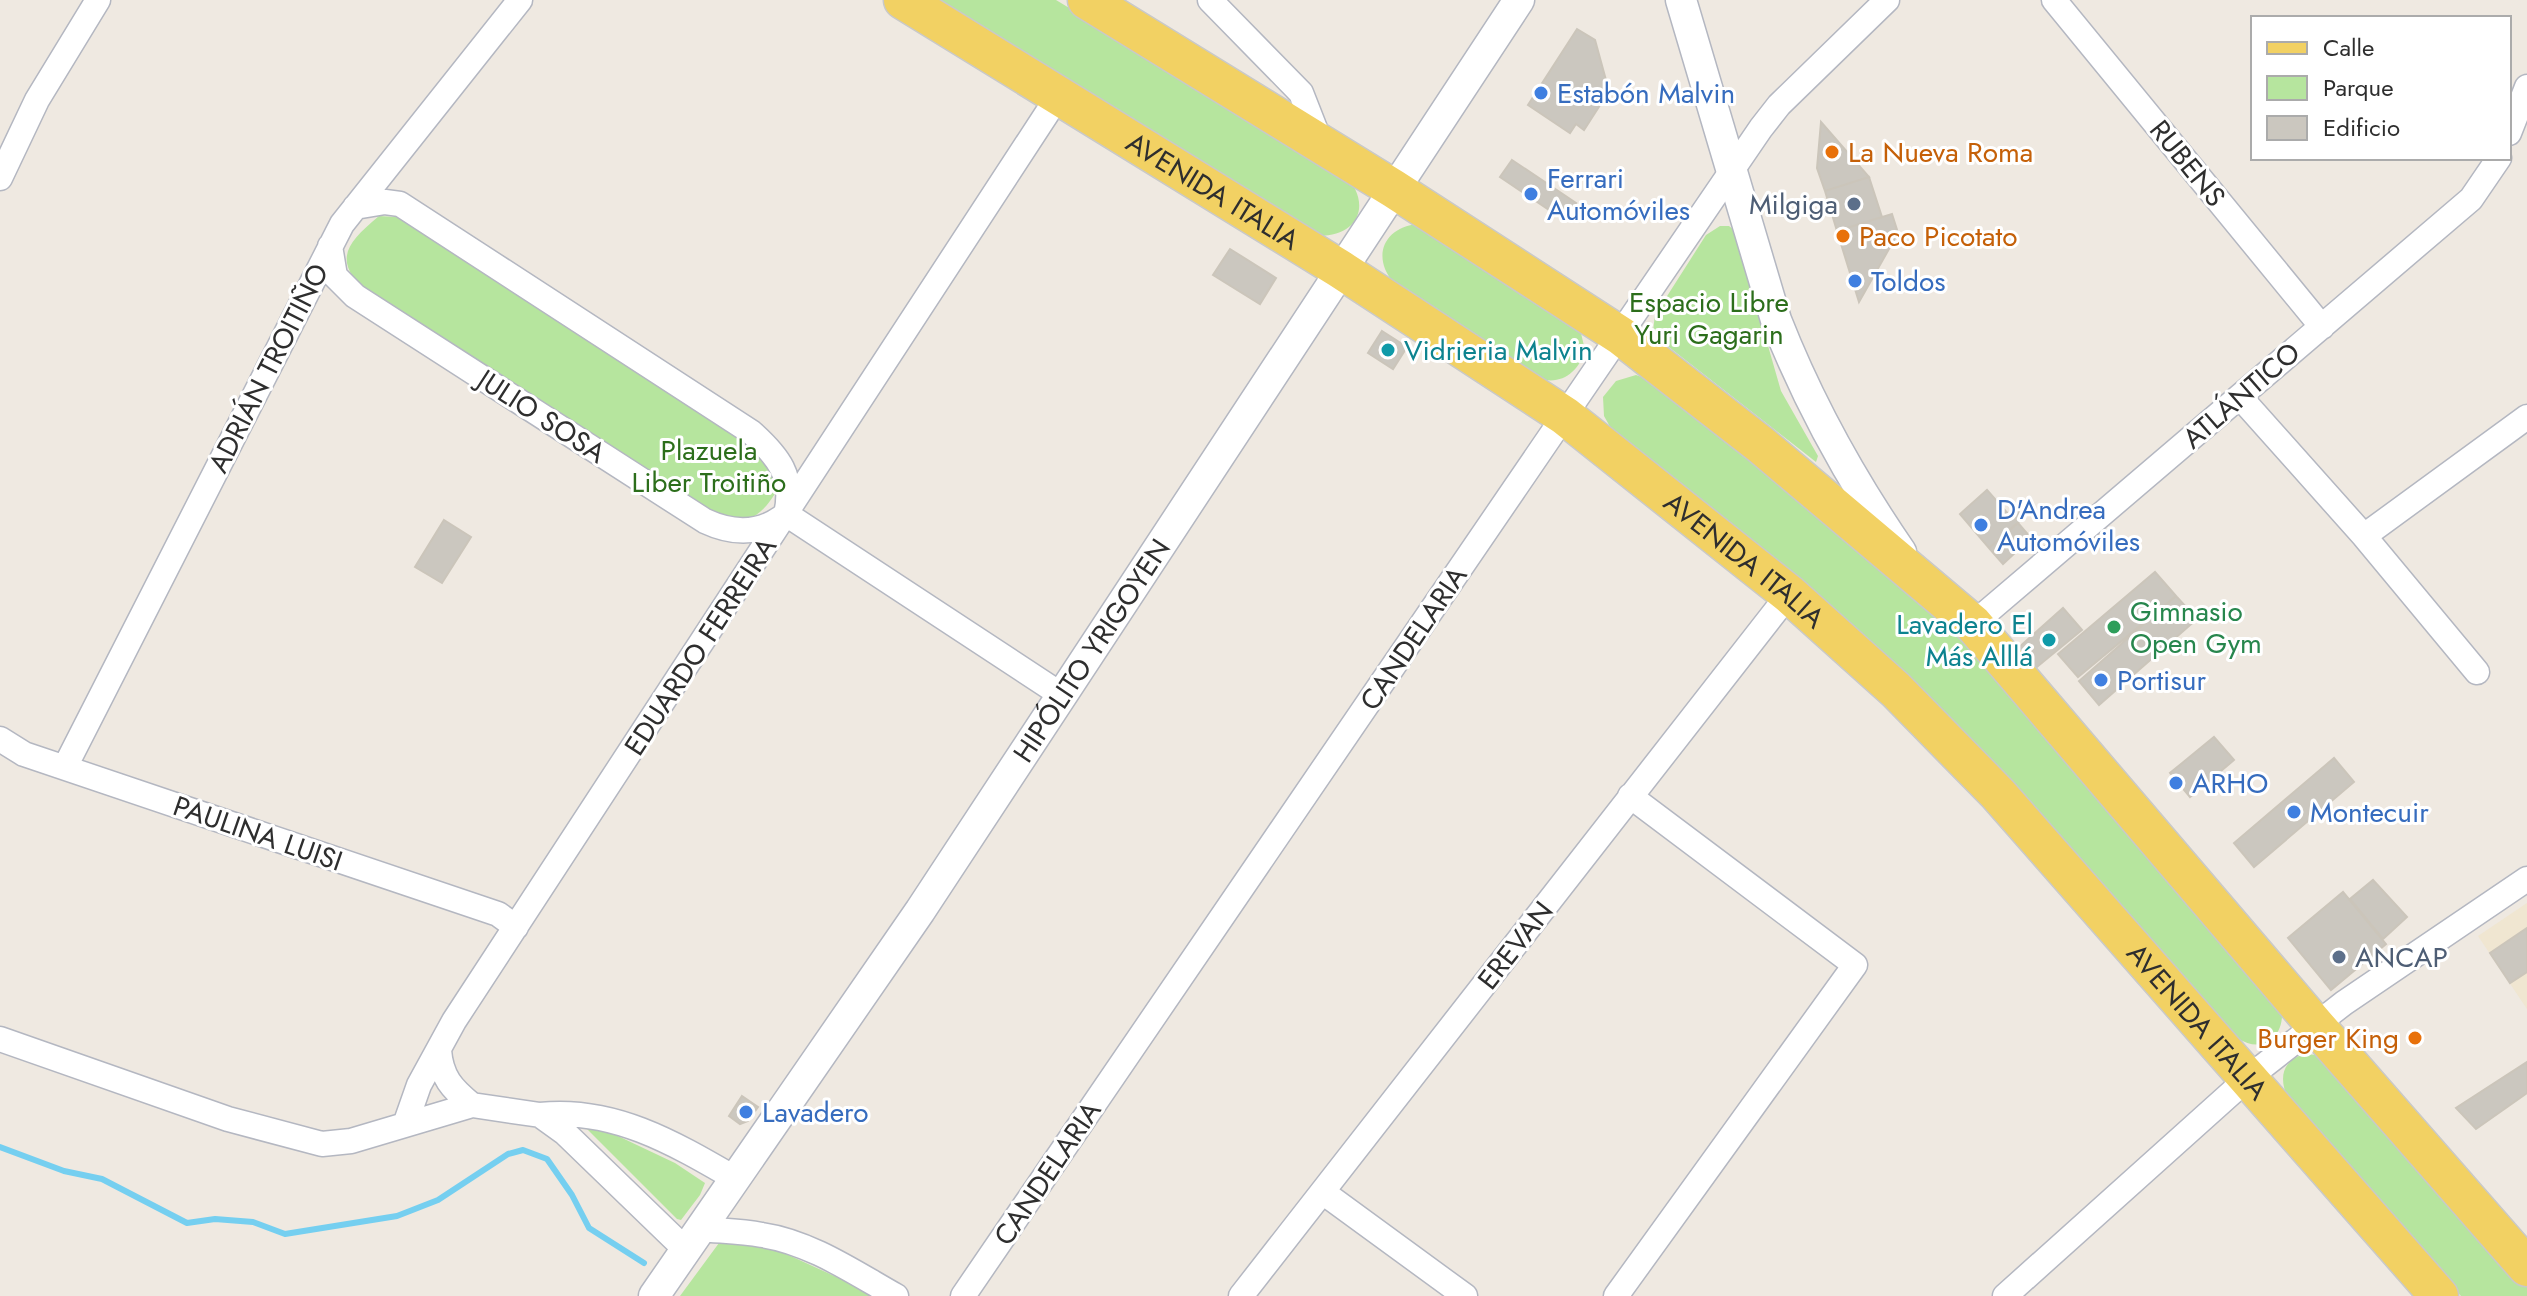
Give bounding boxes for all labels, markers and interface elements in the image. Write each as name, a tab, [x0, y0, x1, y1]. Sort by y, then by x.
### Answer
legend	[2251, 16, 2511, 160]
text: Calle	[2323, 30, 2374, 65]
text: Parque	[2323, 70, 2394, 105]
place label: Estabón Malvin	[1557, 73, 1735, 114]
marker: Estabón Malvin	[1532, 84, 1550, 102]
text: Edificio	[2323, 110, 2400, 145]
street label: RUBENS	[2140, 111, 2235, 216]
street label: AVENIDA ITALIA	[1118, 122, 1308, 261]
place label: La Nueva Roma	[1848, 132, 2033, 173]
marker: La Nueva Roma	[1823, 143, 1841, 161]
place label: Ferrari Automóviles	[1547, 158, 1690, 231]
place label: Milgiga	[1749, 184, 1838, 225]
marker: Ferrari Automóviles	[1522, 185, 1540, 203]
marker: Milgiga	[1845, 195, 1863, 213]
place label: Paco Picotato	[1859, 216, 2018, 257]
marker: Paco Picotato	[1834, 227, 1852, 245]
street label: ADRIÁN TROITIÑO	[198, 256, 339, 480]
place label: Toldos	[1871, 261, 1945, 302]
marker: Toldos	[1846, 272, 1864, 290]
park label: Espacio Libre Yuri Gagarin	[1629, 282, 1789, 355]
place label: Vidrieria Malvin	[1404, 330, 1593, 371]
street label: ATLÁNTICO	[2173, 333, 2309, 458]
marker: Vidrieria Malvin	[1379, 341, 1397, 359]
street label: JULIO SOSA	[466, 357, 614, 474]
park label: Plazuela Liber Troitiño	[632, 430, 786, 503]
street label: AVENIDA ITALIA	[1655, 482, 1834, 638]
place label: D'Andrea Automóviles	[1997, 489, 2140, 562]
marker: D'Andrea Automóviles	[1972, 516, 1990, 534]
street label: EDUARDO FERREIRA	[614, 529, 787, 763]
street label: HIPÓLITO YRIGOYEN	[1003, 531, 1180, 770]
street label: CANDELARIA	[1350, 557, 1477, 719]
place label: Gimnasio Open Gym	[2130, 591, 2262, 664]
place label: Lavadero El Más Alllá	[1896, 604, 2033, 677]
marker: Gimnasio Open Gym	[2105, 618, 2123, 636]
marker: Lavadero El Más Alllá	[2040, 631, 2058, 649]
place label: Portisur	[2117, 660, 2206, 701]
marker: Portisur	[2092, 671, 2110, 689]
place label: ARHO	[2192, 763, 2268, 804]
marker: ARHO	[2167, 774, 2185, 792]
street label: PAULINA LUISI	[168, 785, 348, 882]
place label: Montecuir	[2310, 792, 2429, 833]
marker: Montecuir	[2285, 803, 2303, 821]
street label: EREVAN	[1468, 892, 1563, 998]
street label: AVENIDA ITALIA	[2117, 934, 2278, 1109]
place label: ANCAP	[2355, 937, 2448, 978]
marker: ANCAP	[2330, 948, 2348, 966]
place label: Burger King	[2257, 1018, 2399, 1059]
marker: Burger King	[2406, 1029, 2424, 1047]
place label: Lavadero	[762, 1092, 869, 1133]
street label: CANDELARIA	[984, 1092, 1111, 1254]
marker: Lavadero	[737, 1103, 755, 1121]

